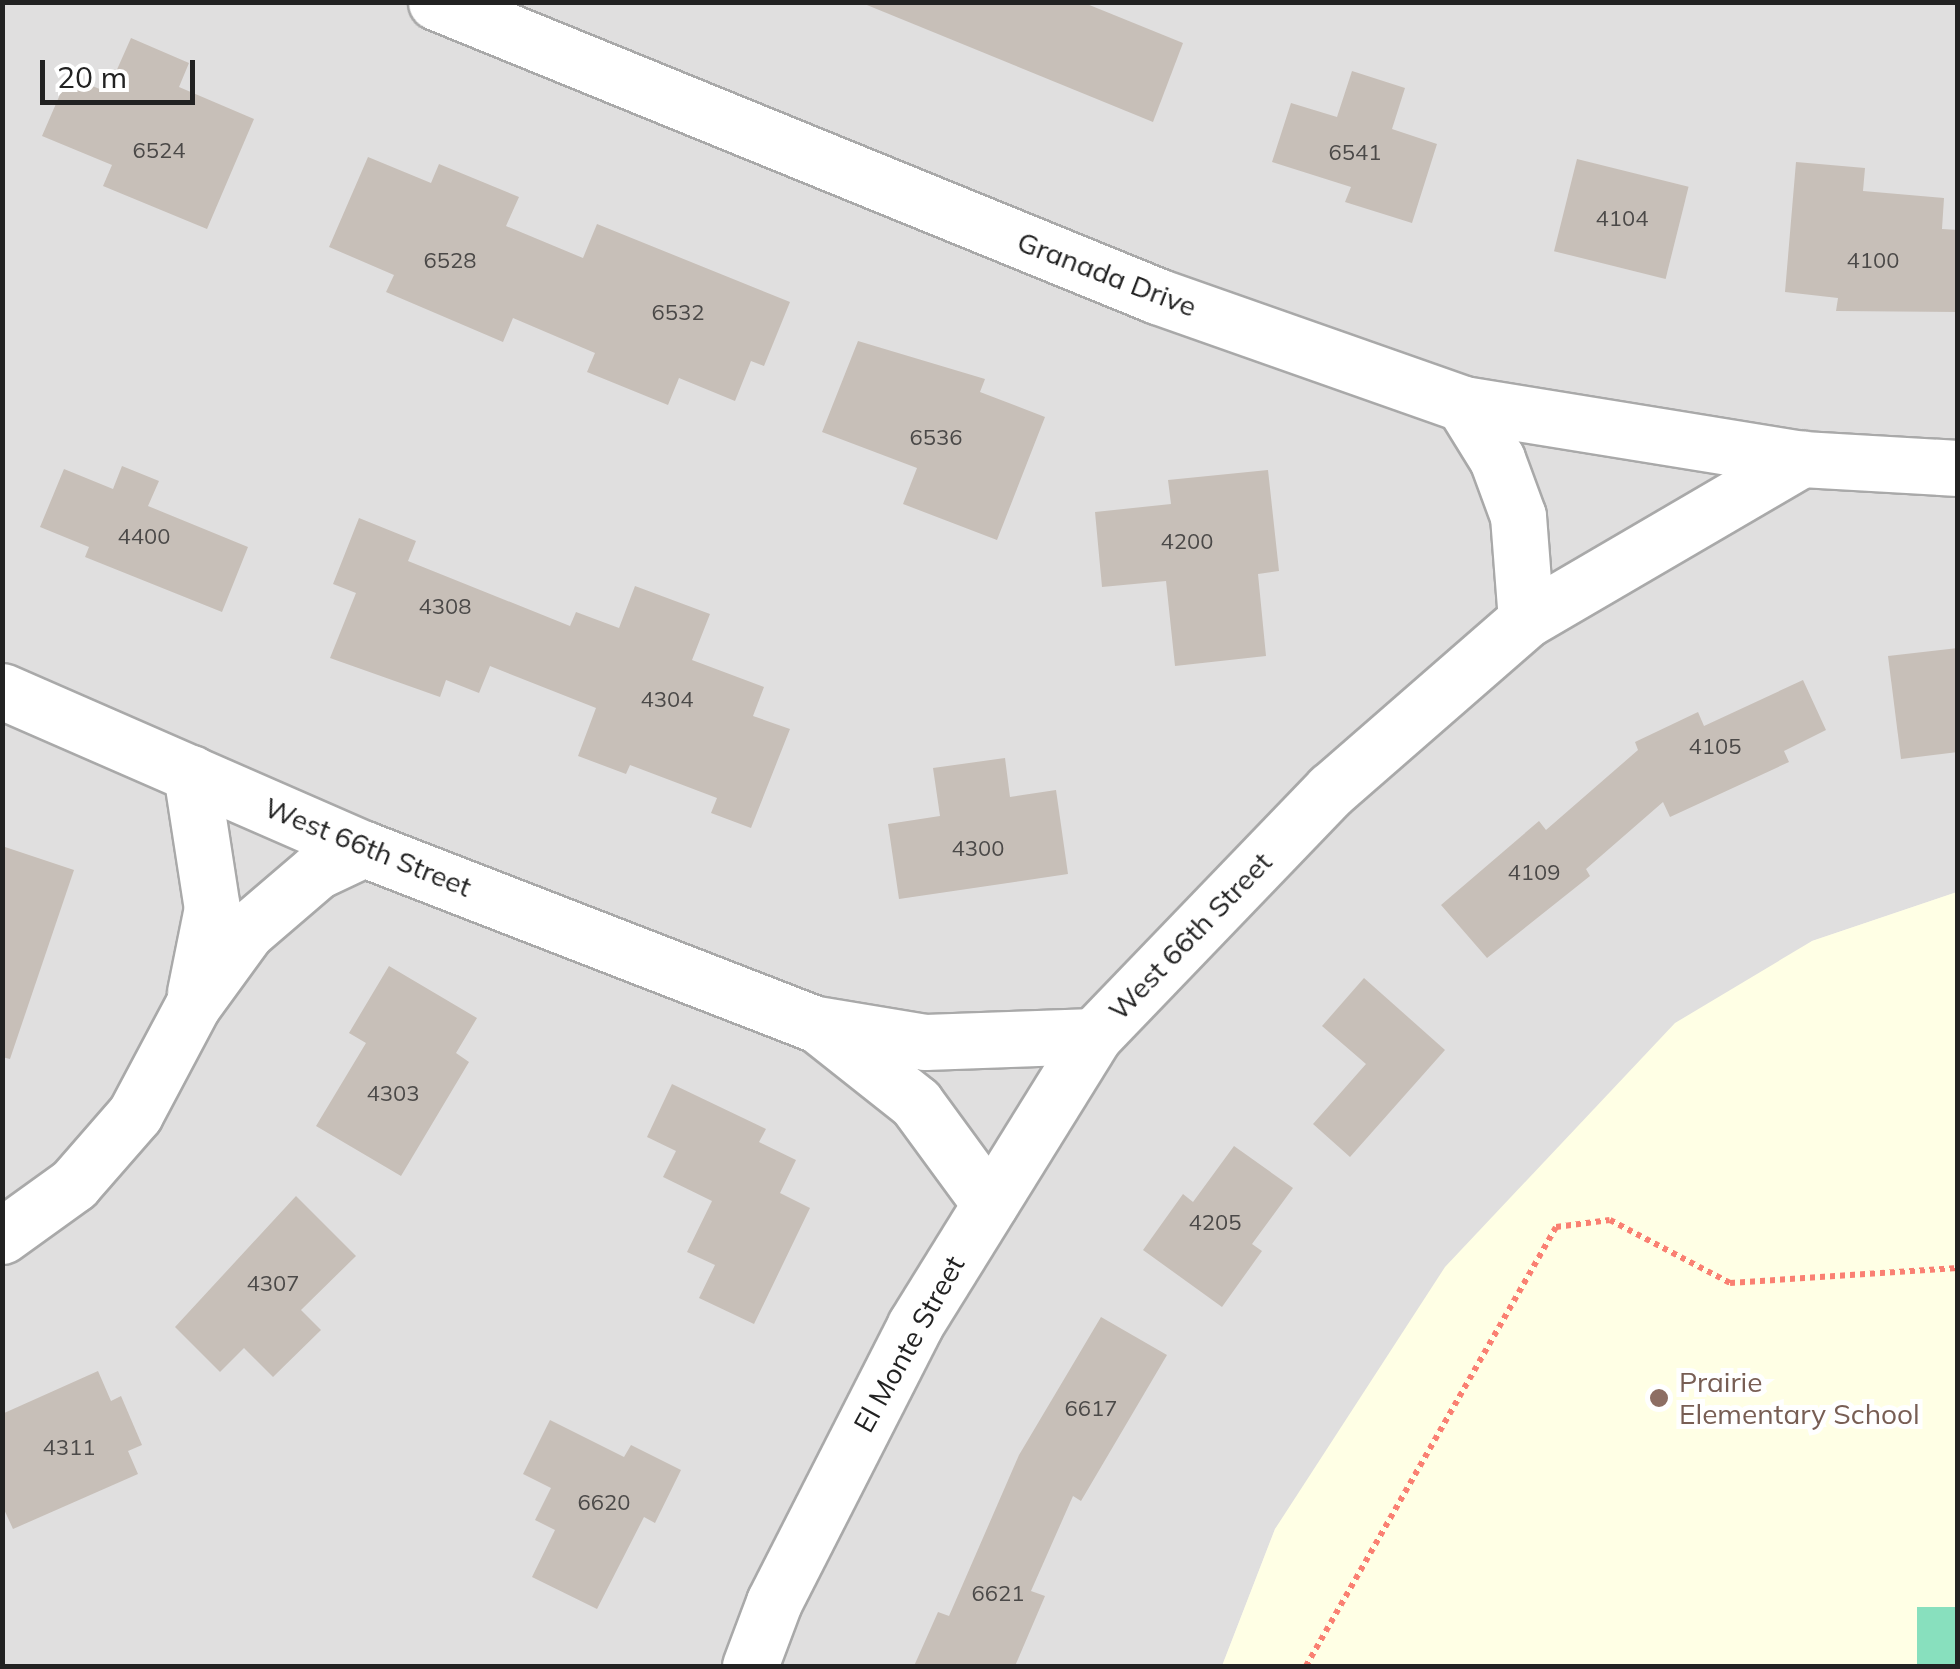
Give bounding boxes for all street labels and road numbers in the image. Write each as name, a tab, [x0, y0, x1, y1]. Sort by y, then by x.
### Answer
street label: Granada Drive	[1013, 224, 1201, 324]
street label: West 66th Street	[260, 790, 476, 904]
street label: West 66th Street	[1101, 845, 1279, 1027]
street label: El Monte Street	[847, 1250, 971, 1438]

